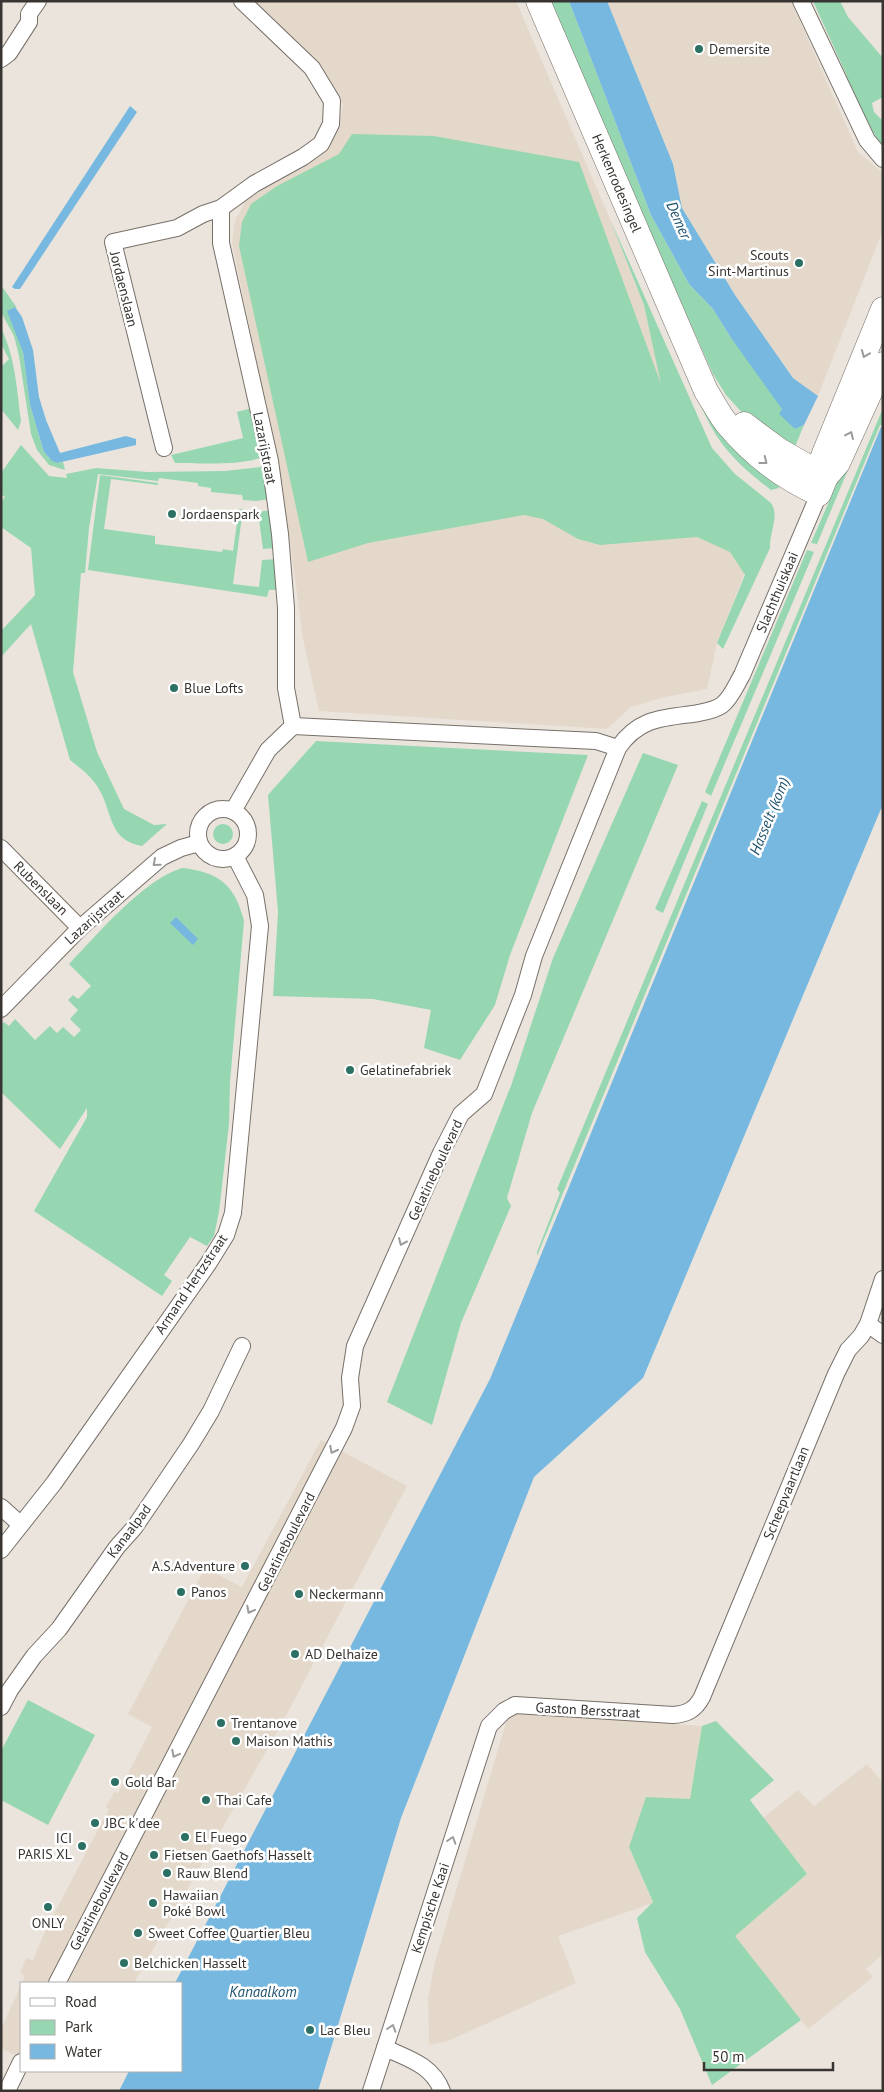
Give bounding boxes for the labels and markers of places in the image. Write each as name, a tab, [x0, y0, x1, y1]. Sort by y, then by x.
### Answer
place label: Demersite	[709, 40, 770, 58]
marker: Demersite	[693, 43, 705, 55]
place label: Scouts Sint-Martinus	[708, 246, 789, 280]
marker: Scouts Sint-Martinus	[793, 257, 805, 269]
place label: Jordaenspark	[181, 505, 260, 523]
marker: Jordaenspark	[166, 508, 178, 520]
place label: Blue Lofts	[184, 679, 243, 697]
marker: Blue Lofts	[168, 682, 180, 694]
place label: Gelatinefabriek	[360, 1061, 452, 1079]
marker: Gelatinefabriek	[344, 1064, 356, 1076]
place label: A.S.Adventure	[152, 1557, 235, 1575]
marker: A.S.Adventure	[239, 1560, 251, 1572]
place label: Panos	[191, 1583, 226, 1601]
place label: Neckermann	[309, 1585, 384, 1603]
marker: Panos	[175, 1586, 187, 1598]
marker: Neckermann	[293, 1588, 305, 1600]
place label: AD Delhaize	[305, 1645, 378, 1663]
marker: AD Delhaize	[289, 1648, 301, 1660]
place label: Trentanove	[231, 1714, 297, 1732]
marker: Trentanove	[215, 1717, 227, 1729]
place label: Maison Mathis	[246, 1732, 333, 1750]
marker: Maison Mathis	[230, 1735, 242, 1747]
place label: Gold Bar	[125, 1773, 177, 1791]
marker: Gold Bar	[109, 1776, 121, 1788]
place label: Thai Cafe	[216, 1791, 272, 1809]
marker: Thai Cafe	[200, 1794, 212, 1806]
place label: JBC k'dee	[104, 1814, 160, 1832]
marker: JBC k'dee	[89, 1817, 101, 1829]
place label: El Fuego	[195, 1828, 247, 1846]
place label: ICI PARIS XL	[18, 1829, 72, 1863]
marker: El Fuego	[179, 1831, 191, 1843]
marker: ICI PARIS XL	[76, 1840, 88, 1852]
place label: Fietsen Gaethofs Hasselt	[164, 1846, 312, 1864]
marker: Fietsen Gaethofs Hasselt	[148, 1849, 160, 1861]
place label: Rauw Blend	[177, 1864, 248, 1882]
marker: Rauw Blend	[161, 1867, 173, 1879]
place label: Hawaiian Poké Bowl	[163, 1886, 225, 1920]
marker: Hawaiian Poké Bowl	[147, 1897, 159, 1909]
marker: ONLY	[42, 1901, 54, 1913]
place label: ONLY	[32, 1914, 64, 1932]
place label: Sweet Coffee Quartier Bleu	[148, 1924, 310, 1942]
marker: Sweet Coffee Quartier Bleu	[132, 1927, 144, 1939]
place label: Belchicken Hasselt	[134, 1954, 247, 1972]
marker: Belchicken Hasselt	[118, 1957, 130, 1969]
place label: Lac Bleu	[320, 2021, 371, 2039]
marker: Lac Bleu	[304, 2024, 316, 2036]

